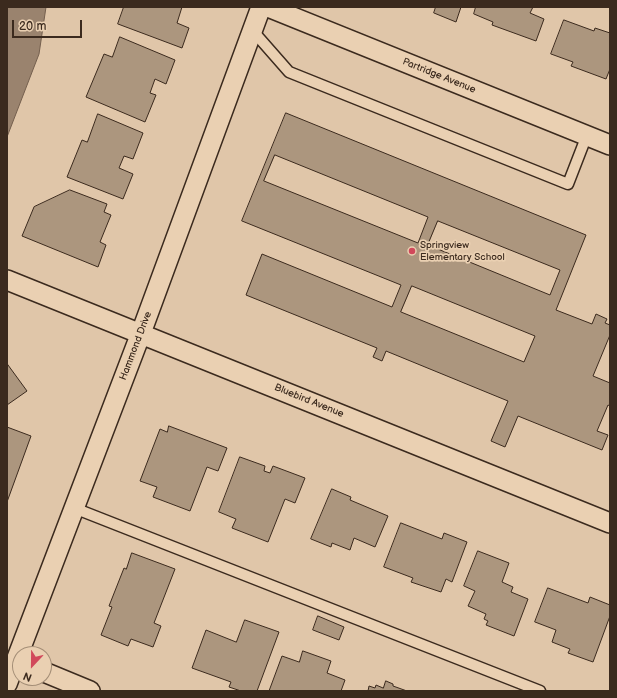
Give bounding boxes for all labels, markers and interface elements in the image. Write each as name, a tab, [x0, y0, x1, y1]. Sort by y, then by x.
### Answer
scale bar	[14, 12, 84, 38]
text: 20 m	[19, 19, 46, 34]
street label: Partridge Avenue	[401, 56, 477, 96]
place label: Springview Elementary School	[420, 239, 505, 262]
marker: Springview Elementary School	[407, 246, 417, 256]
street label: Hammond Drive	[117, 310, 155, 382]
street label: Bluebird Avenue	[272, 382, 346, 420]
north arrow	[12, 646, 52, 686]
text: N	[21, 669, 34, 684]

